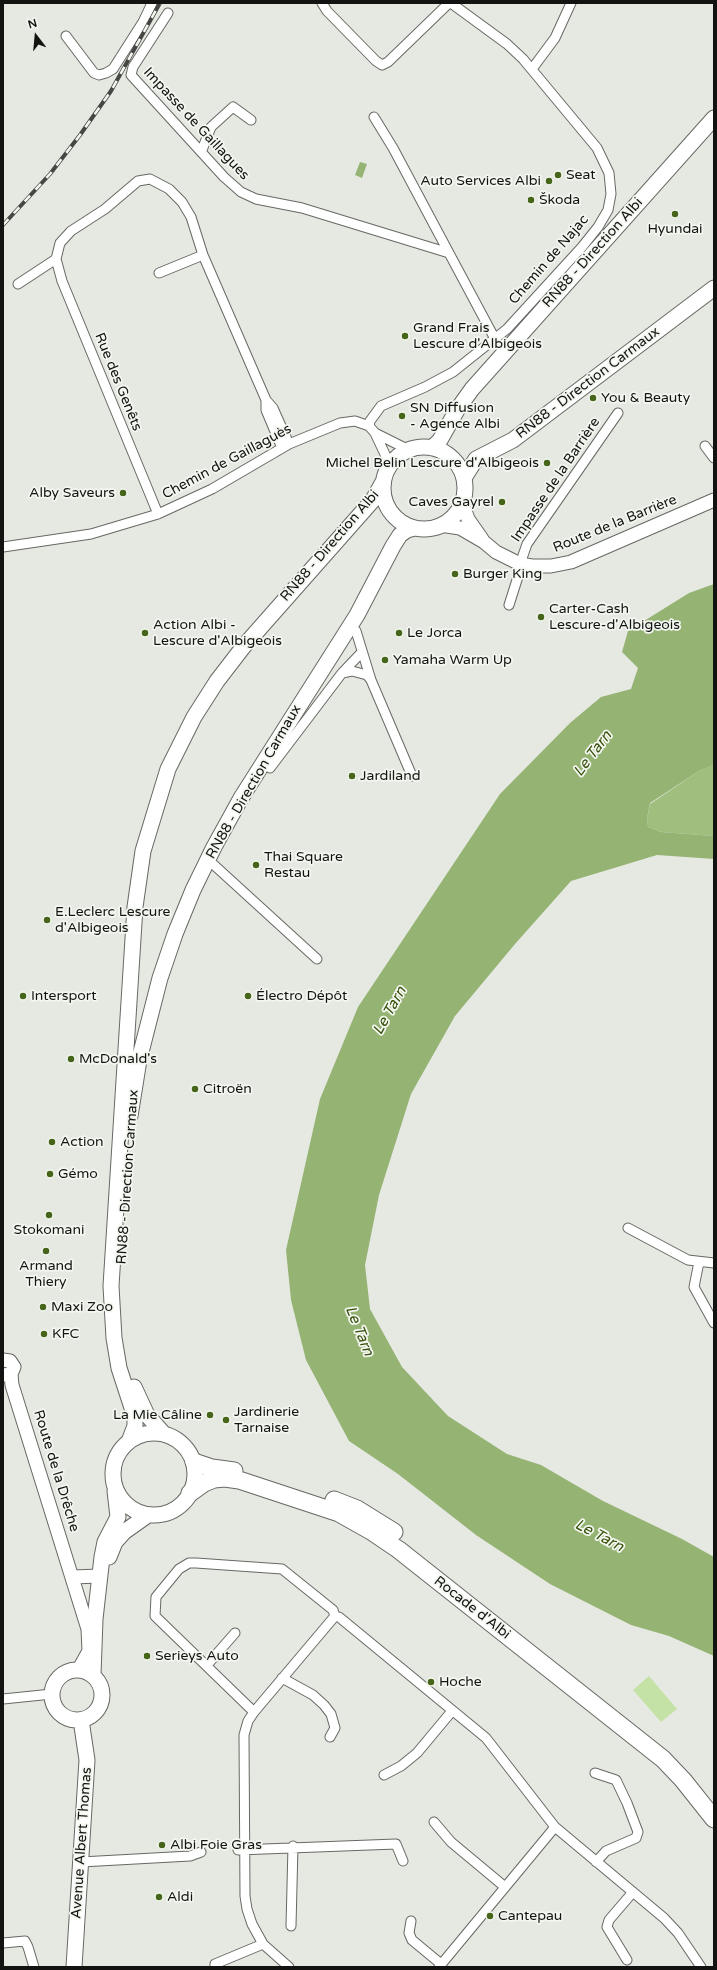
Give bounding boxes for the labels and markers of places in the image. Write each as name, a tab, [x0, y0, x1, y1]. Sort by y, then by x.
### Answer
place label: Seat	[566, 167, 596, 183]
marker: Seat	[553, 170, 563, 180]
place label: Auto Services Albi	[420, 173, 541, 189]
marker: Auto Services Albi	[544, 176, 554, 186]
place label: Škoda	[539, 192, 580, 208]
marker: Škoda	[526, 195, 536, 205]
marker: Hyundai	[670, 209, 680, 219]
place label: Hyundai	[647, 221, 703, 237]
place label: Grand Frais Lescure d'Albigeois	[413, 320, 542, 352]
marker: Grand Frais Lescure d'Albigeois	[400, 331, 410, 341]
place label: You & Beauty	[601, 390, 690, 406]
marker: You & Beauty	[588, 393, 598, 403]
place label: SN Diffusion - Agence Albi	[410, 400, 500, 432]
marker: SN Diffusion - Agence Albi	[397, 411, 407, 421]
place label: Michel Belin Lescure d'Albigeois	[325, 455, 539, 471]
marker: Michel Belin Lescure d'Albigeois	[542, 458, 552, 468]
place label: Alby Saveurs	[29, 485, 115, 501]
marker: Alby Saveurs	[118, 488, 128, 498]
place label: Caves Gayrel	[409, 494, 494, 510]
marker: Caves Gayrel	[497, 497, 507, 507]
place label: Burger King	[463, 566, 542, 582]
marker: Burger King	[450, 569, 460, 579]
place label: Carter-Cash Lescure-d'Albigeois	[549, 601, 680, 634]
marker: Carter-Cash Lescure-d'Albigeois	[536, 612, 546, 622]
place label: Action Albi - Lescure d'Albigeois	[153, 617, 282, 650]
place label: Le Jorca	[407, 625, 462, 641]
marker: Action Albi - Lescure d'Albigeois	[140, 628, 150, 638]
marker: Le Jorca	[394, 628, 404, 638]
place label: Yamaha Warm Up	[393, 652, 512, 668]
marker: Yamaha Warm Up	[380, 655, 390, 665]
place label: Jardiland	[360, 768, 421, 784]
marker: Jardiland	[347, 771, 357, 781]
place label: Thai Square Restau	[264, 849, 343, 882]
marker: Thai Square Restau	[251, 860, 261, 870]
place label: E.Leclerc Lescure d'Albigeois	[55, 904, 170, 936]
marker: E.Leclerc Lescure d'Albigeois	[42, 915, 52, 925]
place label: Intersport	[31, 988, 97, 1004]
place label: Électro Dépôt	[256, 988, 347, 1004]
marker: Intersport	[18, 991, 28, 1001]
marker: Électro Dépôt	[243, 991, 253, 1001]
place label: McDonald's	[79, 1051, 157, 1067]
marker: McDonald's	[66, 1054, 76, 1064]
place label: Citroën	[203, 1081, 252, 1097]
marker: Citroën	[190, 1084, 200, 1094]
place label: Action	[60, 1134, 104, 1150]
marker: Action	[47, 1137, 57, 1147]
place label: Gémo	[58, 1166, 98, 1182]
marker: Gémo	[45, 1169, 55, 1179]
marker: Stokomani	[44, 1210, 54, 1220]
place label: Stokomani	[14, 1222, 84, 1238]
marker: Armand Thiery	[41, 1246, 51, 1256]
place label: Armand Thiery	[19, 1258, 73, 1290]
place label: Maxi Zoo	[51, 1299, 113, 1315]
marker: Maxi Zoo	[38, 1302, 48, 1312]
place label: KFC	[52, 1326, 79, 1342]
marker: KFC	[39, 1329, 49, 1339]
place label: Jardinerie Tarnaise	[234, 1404, 299, 1436]
place label: La Mie Câline	[113, 1407, 202, 1423]
marker: La Mie Câline	[205, 1410, 215, 1420]
marker: Jardinerie Tarnaise	[221, 1415, 231, 1425]
place label: Serieys Auto	[155, 1648, 239, 1664]
marker: Serieys Auto	[142, 1651, 152, 1661]
place label: Hoche	[439, 1674, 482, 1690]
marker: Hoche	[426, 1677, 436, 1687]
place label: Albi Foie Gras	[170, 1837, 262, 1853]
marker: Albi Foie Gras	[157, 1840, 167, 1850]
place label: Aldi	[167, 1889, 193, 1905]
marker: Aldi	[154, 1892, 164, 1902]
place label: Cantepau	[498, 1908, 562, 1924]
marker: Cantepau	[485, 1911, 495, 1921]

